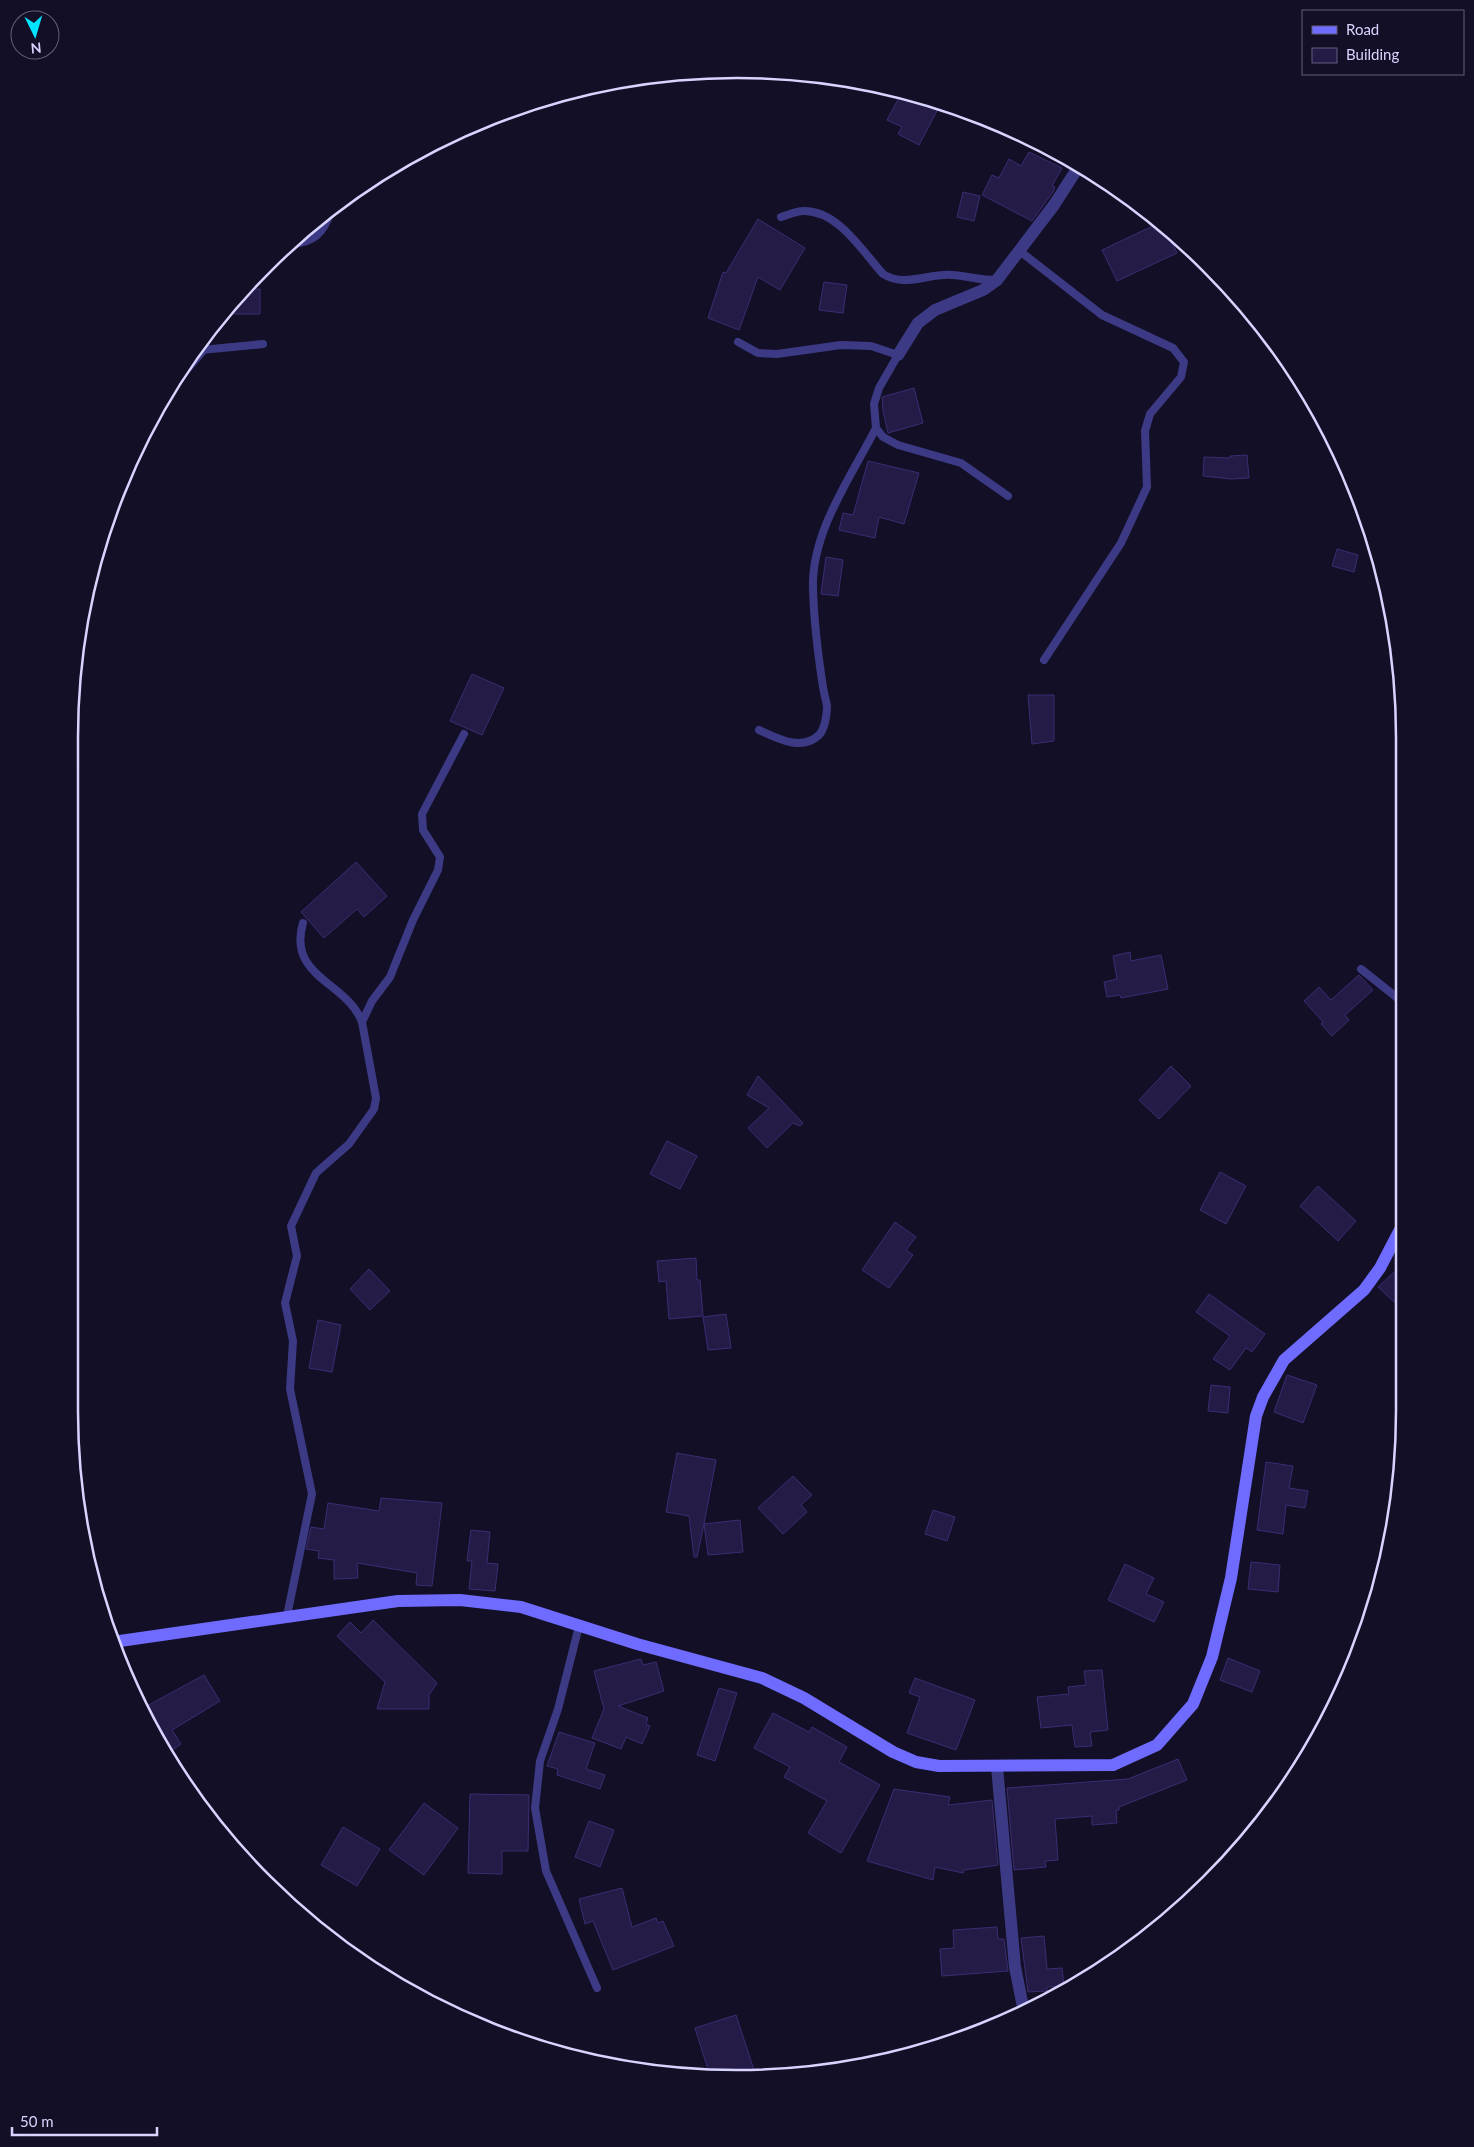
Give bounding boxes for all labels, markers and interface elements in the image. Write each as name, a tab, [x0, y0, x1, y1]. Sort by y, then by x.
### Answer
north arrow	[10, 10, 60, 60]
legend	[1302, 10, 1464, 75]
text: Road	[1346, 20, 1379, 38]
text: N	[30, 40, 42, 57]
text: Building	[1346, 45, 1399, 63]
scale bar	[12, 2104, 158, 2136]
text: 50 m	[20, 2112, 54, 2130]

